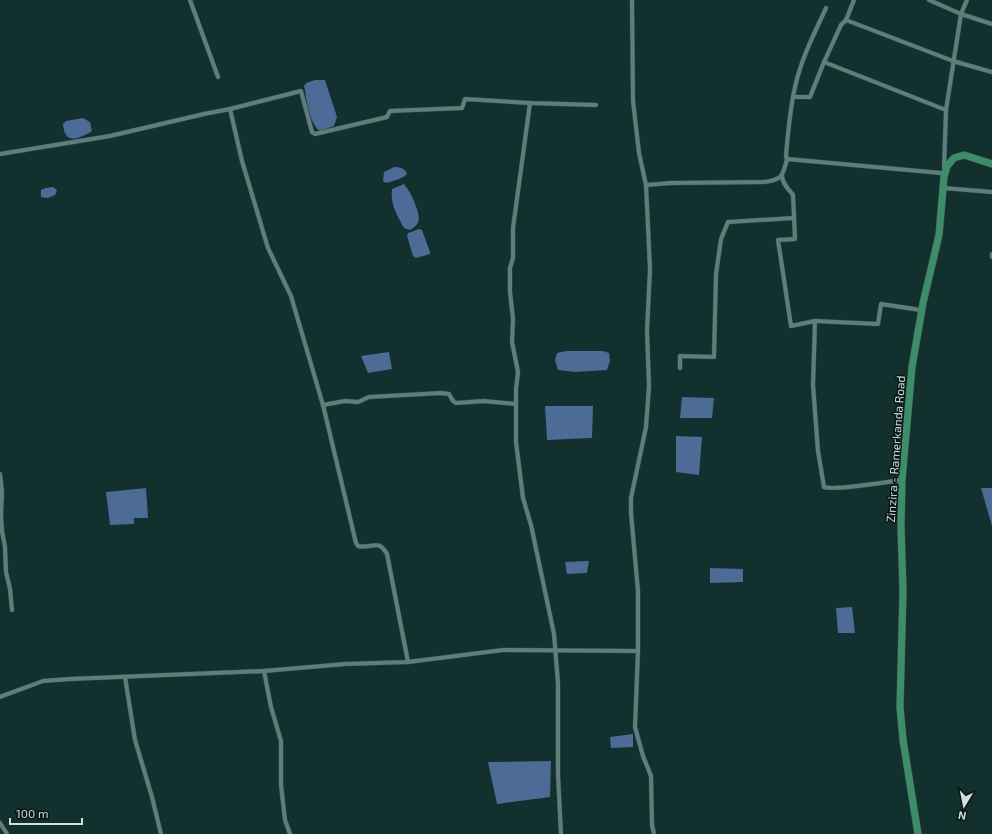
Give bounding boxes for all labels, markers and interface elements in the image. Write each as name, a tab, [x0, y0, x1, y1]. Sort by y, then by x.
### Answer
street label: Zinzira - Ramerkanda Road	[883, 375, 907, 523]
north arrow	[944, 786, 984, 826]
scale bar	[10, 800, 82, 826]
text: 100 m	[16, 806, 48, 820]
text: N	[957, 809, 967, 823]

